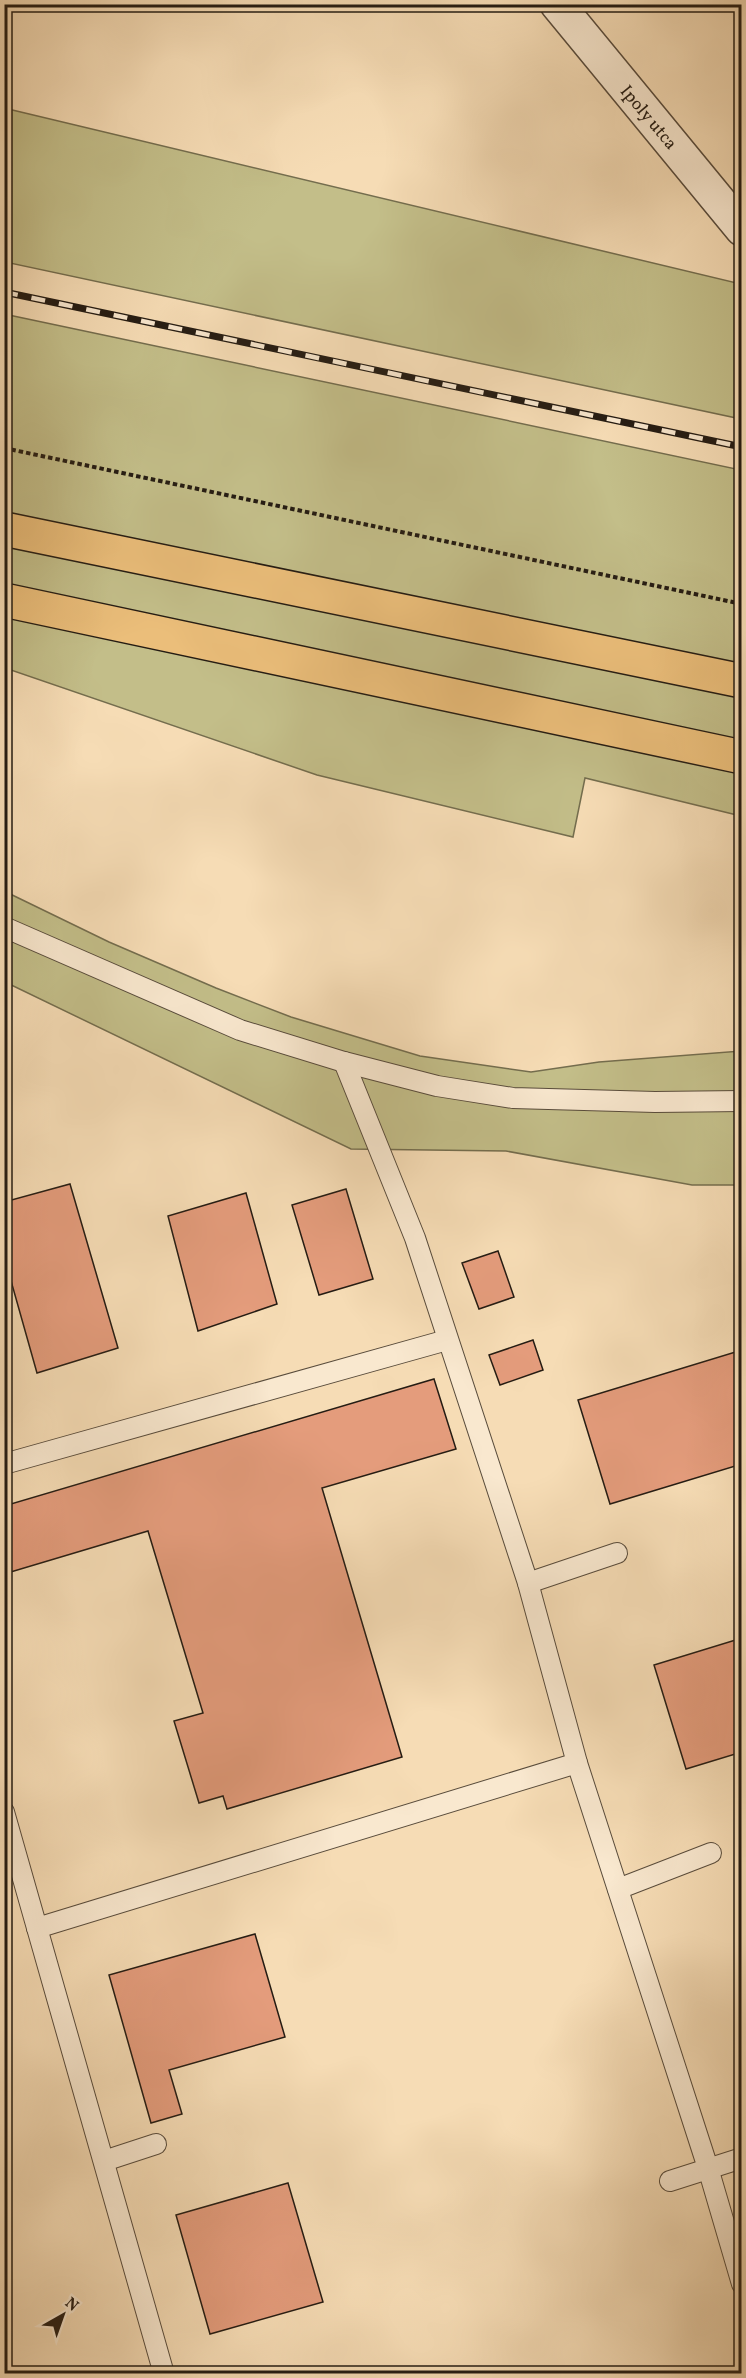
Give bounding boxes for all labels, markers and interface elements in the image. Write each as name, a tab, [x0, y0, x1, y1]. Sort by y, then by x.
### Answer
street label: Ipoly utca	[613, 80, 682, 156]
north arrow	[33, 2285, 93, 2345]
text: N	[60, 2293, 83, 2317]

